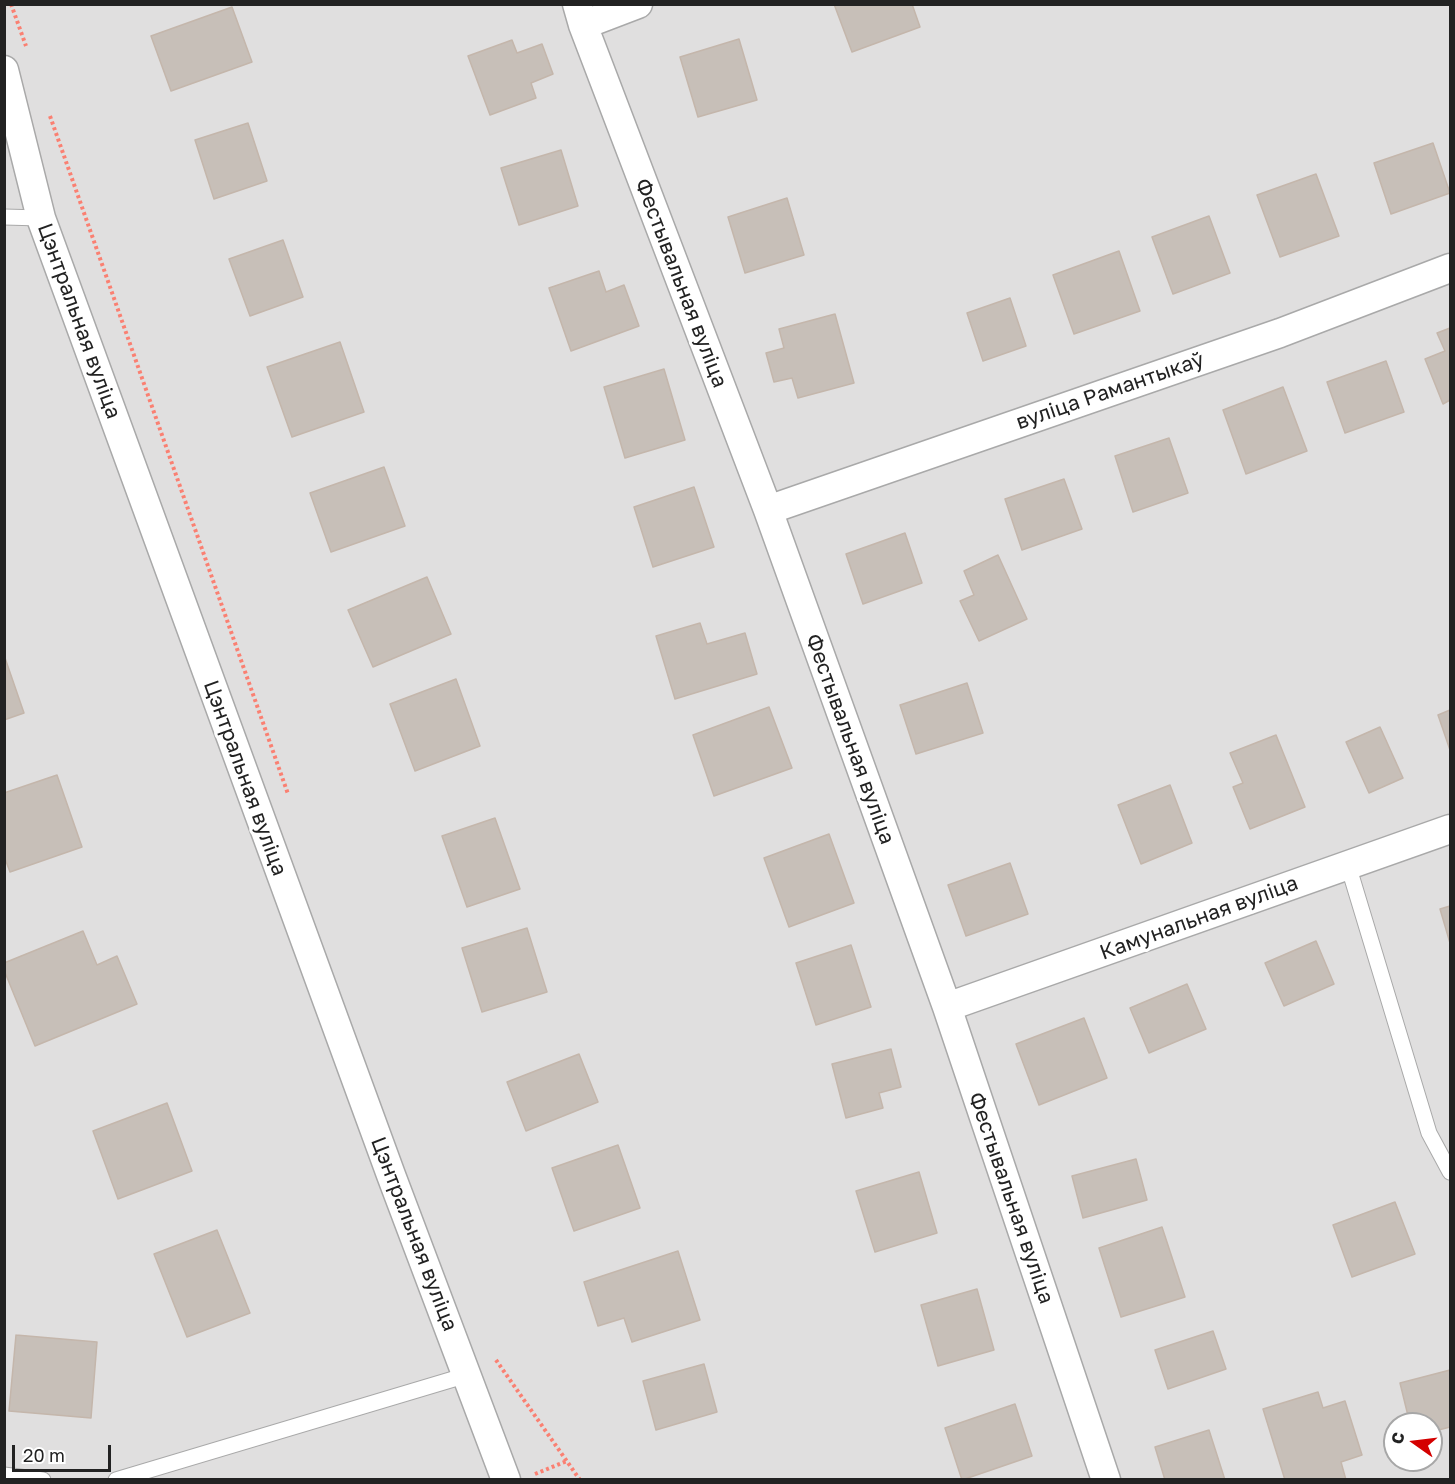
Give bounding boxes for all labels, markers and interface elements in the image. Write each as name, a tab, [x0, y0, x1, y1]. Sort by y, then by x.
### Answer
street label: Фестывальная вуліца	[629, 175, 733, 391]
street label: Цэнтральная вуліца	[32, 220, 126, 422]
street label: вуліца Рамантыкаў	[1013, 347, 1207, 435]
street label: Фестывальная вуліца	[800, 630, 900, 848]
street label: Цэнтральная вуліца	[198, 677, 292, 879]
street label: Камунальная вуліца	[1097, 870, 1301, 966]
street label: Фестывальная вуліца	[963, 1089, 1059, 1307]
street label: Цэнтральная вуліца	[365, 1133, 463, 1335]
north arrow	[1383, 1412, 1443, 1472]
text: С	[1386, 1430, 1409, 1446]
scale bar	[15, 1433, 114, 1471]
text: 20 m	[23, 1444, 65, 1466]

